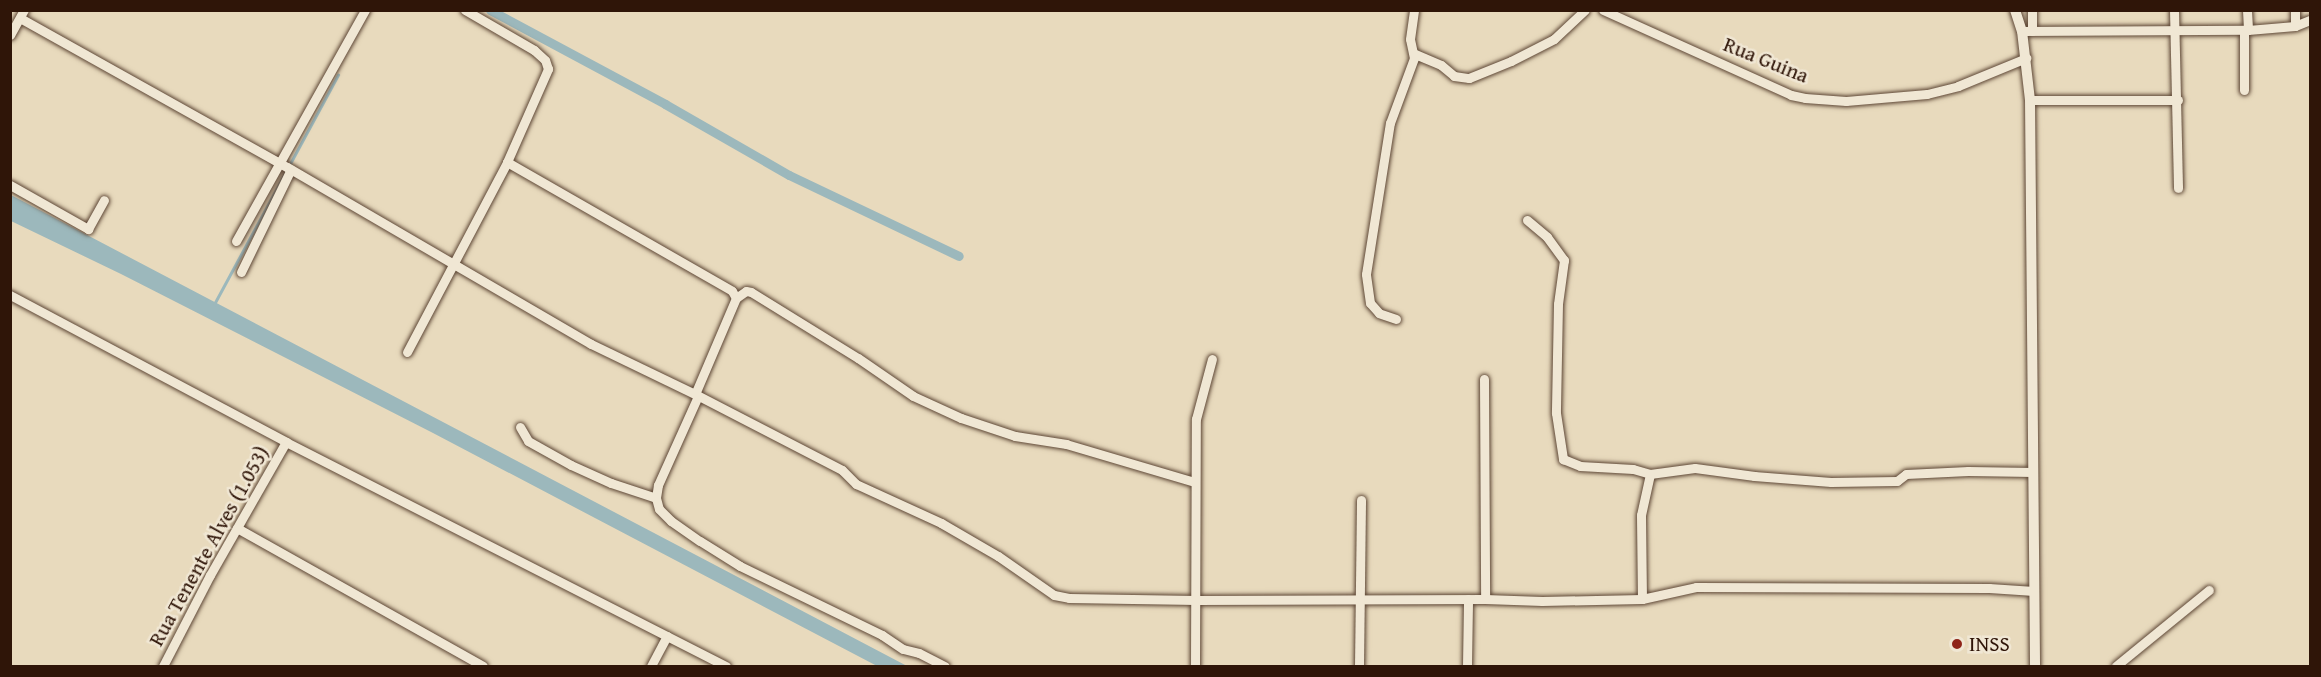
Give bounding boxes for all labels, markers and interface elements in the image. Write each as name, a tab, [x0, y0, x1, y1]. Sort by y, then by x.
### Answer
street label: Rua Guina	[1720, 32, 1812, 88]
street label: Rua Tenente Alves (1.053)	[144, 442, 274, 650]
place label: INSS	[1969, 631, 2010, 657]
marker: INSS	[1950, 637, 1964, 651]

